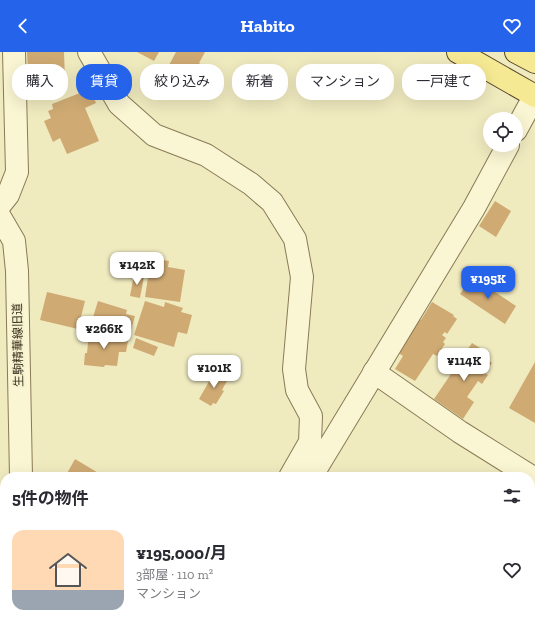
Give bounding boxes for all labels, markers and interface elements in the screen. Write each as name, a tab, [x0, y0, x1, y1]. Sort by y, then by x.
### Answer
icon: back	[12, 15, 34, 37]
text: Habito	[240, 15, 295, 37]
icon: heart	[501, 15, 523, 37]
chip: 購入	[12, 64, 68, 100]
chip: 賃貸	[76, 64, 132, 100]
chip: 絞り込み	[140, 64, 224, 100]
chip: 新着	[232, 64, 288, 100]
chip: マンション	[296, 64, 394, 100]
chip: 一戸建て	[402, 64, 486, 100]
map controls	[483, 112, 523, 152]
button: locate	[483, 112, 523, 152]
pin: ¥142K	[109, 252, 165, 286]
text: ¥142K	[119, 257, 155, 272]
pin: ¥195K	[460, 266, 516, 300]
text: ¥195K	[470, 271, 506, 286]
street label: 生駒精華線旧道	[10, 303, 26, 387]
pin: ¥266K	[76, 316, 132, 350]
text: ¥266K	[85, 321, 123, 336]
pin: ¥114K	[436, 348, 492, 382]
text: ¥114K	[447, 353, 481, 368]
pin: ¥101K	[186, 355, 242, 389]
text: ¥101K	[197, 360, 231, 375]
icon: filters	[501, 485, 523, 507]
text: 5件の物件	[12, 488, 89, 508]
text: ¥195,000/月	[136, 543, 227, 563]
icon: home	[44, 546, 92, 594]
icon: heart	[501, 559, 523, 581]
text: 3部屋 · 110 m²	[136, 567, 213, 582]
text: マンション	[136, 586, 201, 601]

